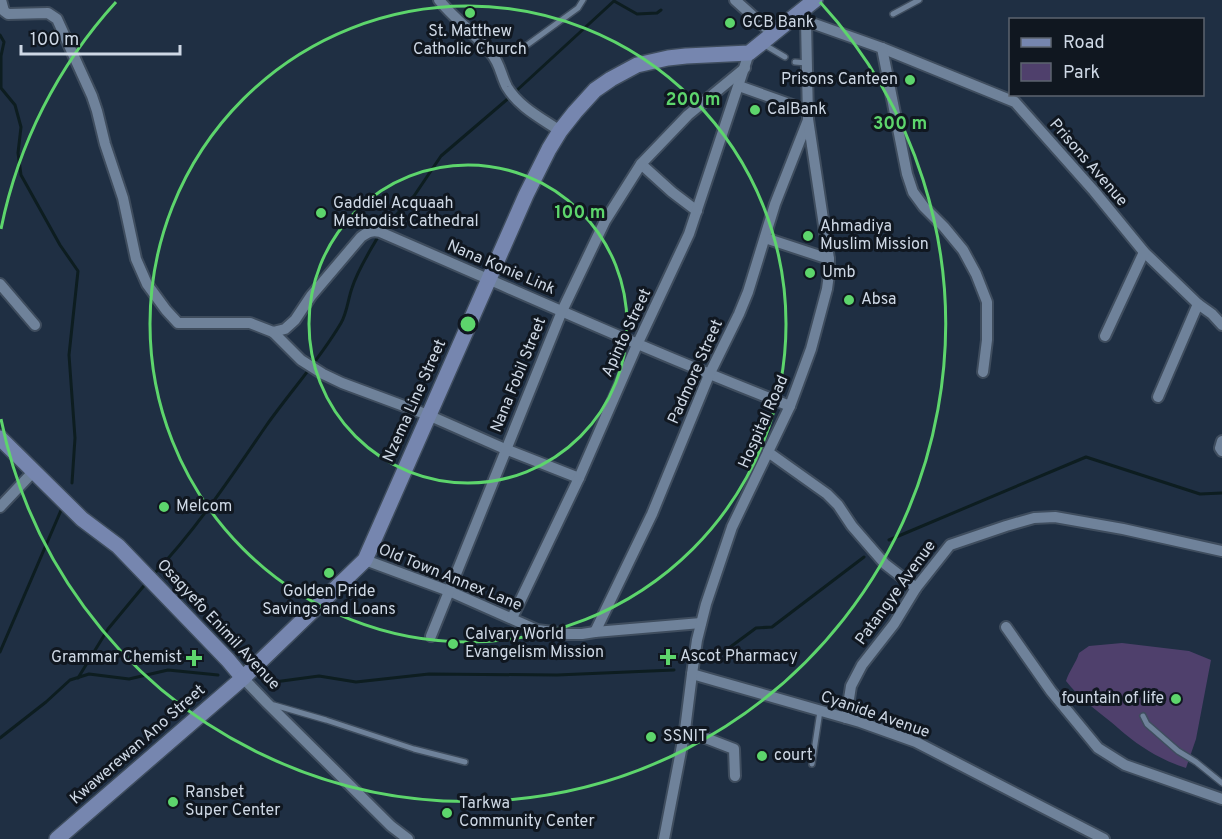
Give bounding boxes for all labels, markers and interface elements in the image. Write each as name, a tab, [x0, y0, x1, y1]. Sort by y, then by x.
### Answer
marker: St. Matthew Catholic Church	[463, 6, 477, 20]
place label: GCB Bank	[742, 13, 814, 33]
marker: GCB Bank	[723, 16, 737, 30]
scale bar	[21, 18, 180, 56]
legend	[1009, 18, 1204, 96]
place label: St. Matthew Catholic Church	[413, 22, 527, 60]
text: 100 m	[30, 29, 79, 52]
text: Road	[1063, 32, 1105, 55]
text: Park	[1063, 62, 1100, 85]
place label: Prisons Canteen	[781, 70, 898, 90]
marker: Prisons Canteen	[903, 73, 917, 87]
text: 200 m	[665, 89, 721, 112]
place label: CalBank	[767, 100, 827, 120]
marker: CalBank	[748, 103, 762, 117]
text: 300 m	[873, 113, 927, 136]
street label: Prisons Avenue	[1044, 115, 1132, 211]
place label: Gaddiel Acquaah Methodist Cathedral	[333, 194, 479, 232]
text: 100 m	[554, 202, 606, 225]
marker: Gaddiel Acquaah Methodist Cathedral	[314, 206, 328, 220]
place label: Ahmadiya Muslim Mission	[820, 217, 929, 255]
marker: Ahmadiya Muslim Mission	[801, 229, 815, 243]
street label: Nana Konie Link	[444, 236, 558, 300]
place label: Umb	[822, 263, 856, 283]
marker: Umb	[803, 266, 817, 280]
street label: Apinto Street	[598, 286, 656, 380]
place label: Absa	[861, 290, 896, 310]
marker: Absa	[842, 293, 856, 307]
centre of rings	[458, 314, 478, 334]
street label: Nana Fobil Street	[487, 314, 551, 436]
street label: Padmore Street	[664, 317, 728, 427]
street label: Nzema Line Street	[379, 336, 451, 466]
street label: Hospital Road	[735, 372, 793, 472]
place label: Melcom	[176, 497, 232, 517]
marker: Melcom	[157, 500, 171, 514]
street label: Patangye Avenue	[851, 537, 941, 649]
street label: Old Town Annex Lane	[375, 540, 525, 616]
street label: Osagyefo Enimil Avenue	[152, 555, 284, 695]
marker: Golden Pride Savings and Loans	[322, 566, 336, 580]
place label: Golden Pride Savings and Loans	[262, 582, 396, 620]
place label: Calvary World Evangelism Mission	[465, 625, 604, 663]
marker: Calvary World Evangelism Mission	[446, 637, 460, 651]
place label: Ascot Pharmacy	[680, 647, 798, 667]
place label: Grammar Chemist	[51, 648, 182, 668]
marker: Ascot Pharmacy	[661, 650, 675, 664]
marker: Grammar Chemist	[187, 651, 201, 665]
street label: Kwawerewan Ano Street	[66, 681, 210, 809]
street label: Cyanide Avenue	[818, 687, 932, 743]
place label: fountain of life	[1061, 689, 1164, 709]
marker: fountain of life	[1169, 692, 1183, 706]
place label: SSNIT	[663, 727, 707, 747]
marker: SSNIT	[644, 730, 658, 744]
place label: court	[774, 746, 813, 766]
marker: court	[755, 749, 769, 763]
place label: Ransbet Super Center	[185, 783, 281, 821]
place label: Tarkwa Community Center	[459, 794, 595, 832]
marker: Ransbet Super Center	[166, 795, 180, 809]
marker: Tarkwa Community Center	[440, 806, 454, 820]

